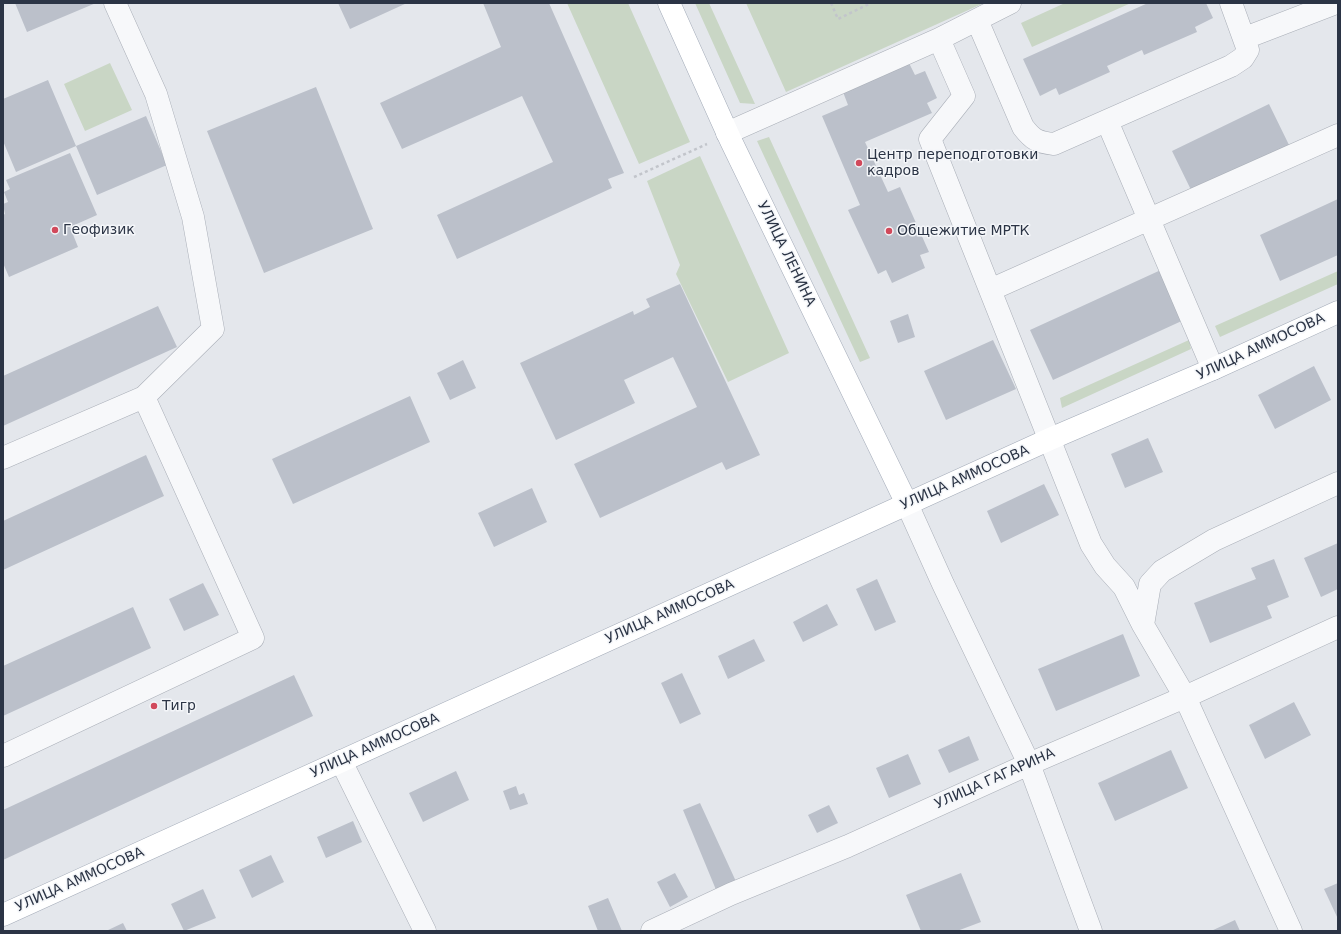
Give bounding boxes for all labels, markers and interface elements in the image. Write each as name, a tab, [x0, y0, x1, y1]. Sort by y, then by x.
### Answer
place label: Центр переподготовки кадров	[867, 147, 1038, 180]
marker: Центр переподготовки кадров	[854, 158, 864, 168]
street label: УЛИЦА ЛЕНИНА	[753, 199, 819, 309]
place label: Геофизик	[63, 222, 135, 238]
place label: Общежитие МРТК	[897, 223, 1029, 239]
marker: Геофизик	[50, 225, 60, 235]
marker: Общежитие МРТК	[884, 226, 894, 236]
street label: УЛИЦА АММОСОВА	[1194, 310, 1328, 384]
street label: УЛИЦА АММОСОВА	[898, 442, 1032, 514]
street label: УЛИЦА АММОСОВА	[603, 576, 737, 648]
place label: Тигр	[162, 698, 196, 714]
marker: Тигр	[149, 701, 159, 711]
street label: УЛИЦА АММОСОВА	[308, 710, 442, 782]
street label: УЛИЦА ГАГАРИНА	[932, 745, 1058, 813]
street label: УЛИЦА АММОСОВА	[13, 844, 147, 916]

